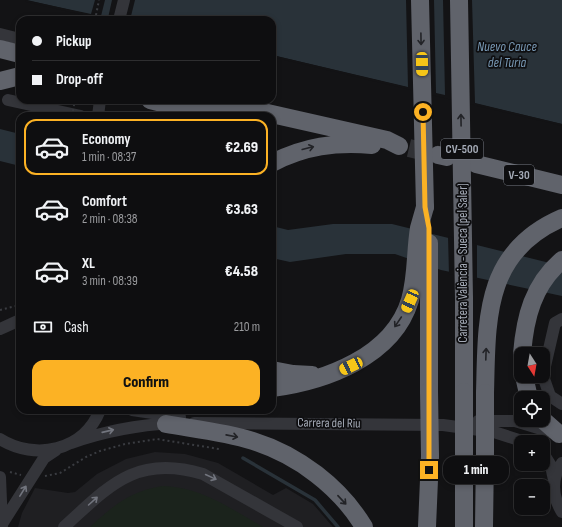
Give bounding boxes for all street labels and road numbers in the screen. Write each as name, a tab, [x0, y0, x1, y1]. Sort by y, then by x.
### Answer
road number: CV-500	[441, 139, 483, 159]
road number: V-30	[504, 165, 534, 185]
street label: Carretera València - Sueca (pel Saler)	[455, 183, 471, 343]
street label: Carrera del Riu	[297, 414, 361, 432]

